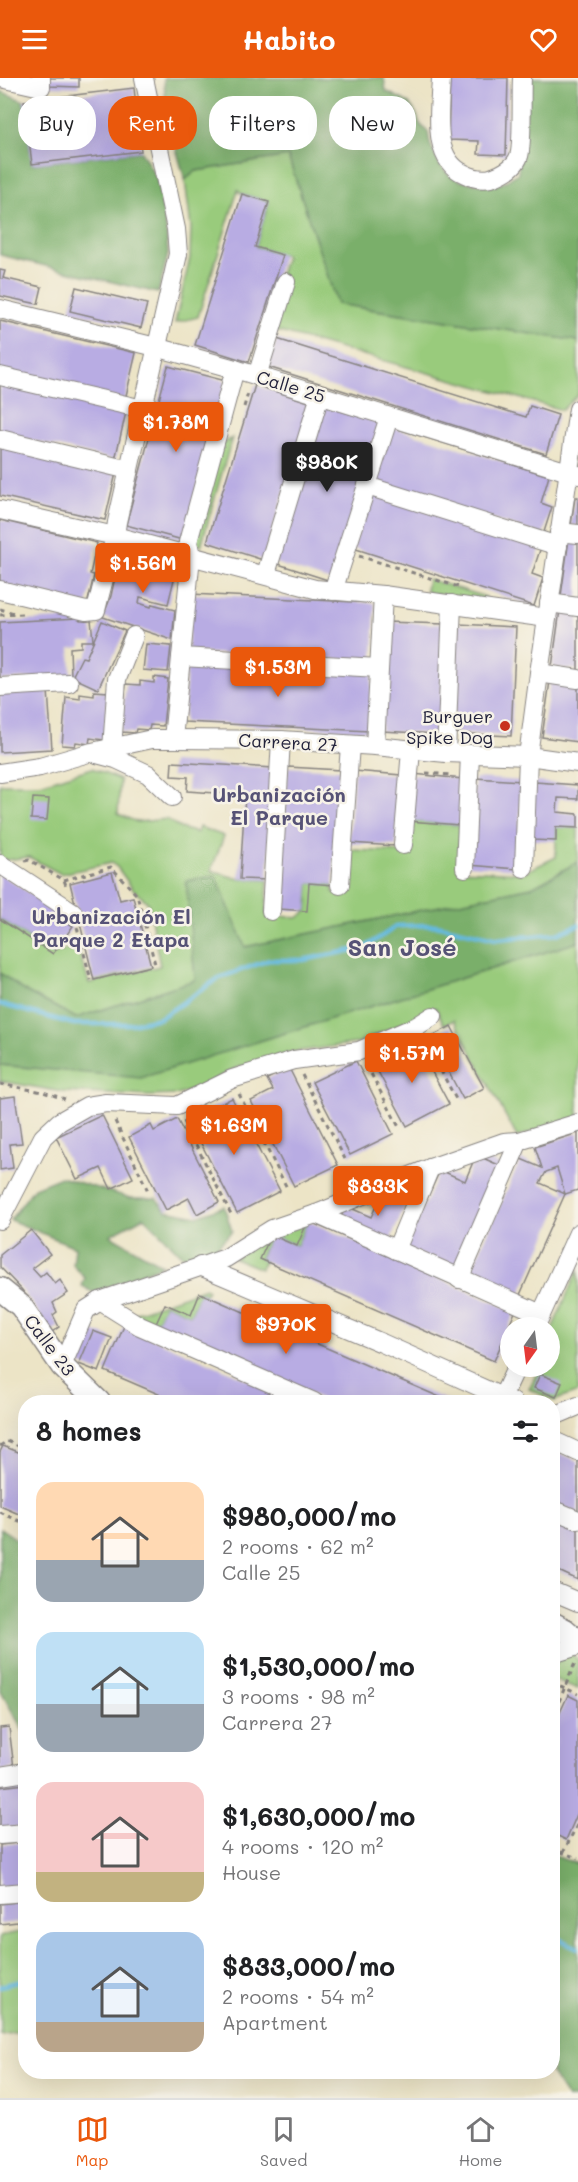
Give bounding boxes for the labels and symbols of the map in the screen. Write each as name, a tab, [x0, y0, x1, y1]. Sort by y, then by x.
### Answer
street label: Calle 25	[254, 364, 328, 408]
pin: $1.78M	[127, 402, 225, 453]
pin: $980K	[285, 442, 369, 493]
pin: $1.56M	[94, 543, 192, 594]
pin: $1.53M	[229, 647, 327, 698]
place label: Burguer Spike Dog	[406, 704, 493, 749]
marker: Burguer Spike Dog	[498, 719, 512, 733]
street label: Carrera 27	[238, 727, 338, 757]
district label: Urbanización El Parque	[212, 781, 346, 830]
district label: Urbanización El Parque 2 Etapa	[31, 903, 191, 952]
district label: San José	[348, 931, 456, 962]
pin: $1.57M	[363, 1033, 461, 1084]
pin: $1.63M	[185, 1105, 283, 1156]
pin: $833K	[336, 1166, 420, 1217]
pin: $970K	[244, 1304, 328, 1355]
street label: Calle 23	[19, 1310, 81, 1380]
north arrow	[500, 1317, 560, 1377]

